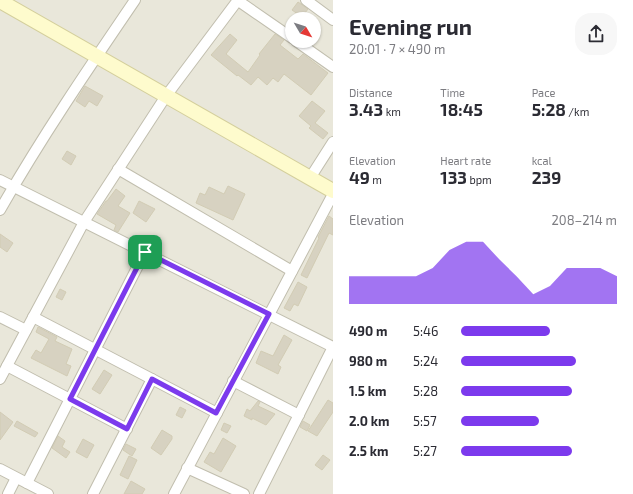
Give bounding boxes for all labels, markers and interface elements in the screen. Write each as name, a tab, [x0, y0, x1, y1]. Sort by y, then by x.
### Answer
north arrow	[285, 12, 321, 48]
map controls	[285, 12, 321, 48]
text: Evening run	[349, 13, 472, 39]
button: share	[575, 13, 617, 55]
text: 20:01 · 7 × 490 m	[349, 41, 445, 57]
text: Distance	[349, 86, 392, 99]
text: Time	[440, 86, 465, 99]
text: Pace	[532, 86, 555, 99]
text: 3.43	[349, 99, 383, 119]
text: 18:45	[440, 99, 483, 119]
text: 5:28	[532, 99, 566, 119]
text: km	[383, 105, 401, 118]
text: /km	[566, 105, 589, 118]
text: Elevation	[349, 154, 396, 167]
text: Heart rate	[440, 154, 491, 167]
text: kcal	[532, 154, 552, 167]
text: 49	[349, 167, 370, 187]
text: 133	[440, 167, 467, 187]
text: 239	[532, 167, 561, 187]
text: m	[370, 173, 382, 186]
text: bpm	[467, 173, 492, 186]
text: Elevation	[349, 212, 404, 228]
text: 208–214 m	[552, 212, 617, 228]
pin	[128, 235, 162, 269]
icon: arrive	[134, 241, 156, 263]
text: 490 m	[349, 323, 387, 339]
text: 5:46	[413, 323, 438, 339]
text: 980 m	[349, 353, 387, 369]
text: 5:24	[413, 353, 438, 369]
text: 1.5 km	[349, 383, 387, 399]
text: 5:28	[413, 383, 438, 399]
text: 2.0 km	[349, 413, 389, 429]
text: 5:57	[413, 413, 437, 429]
text: 2.5 km	[349, 443, 388, 459]
text: 5:27	[413, 443, 437, 459]

